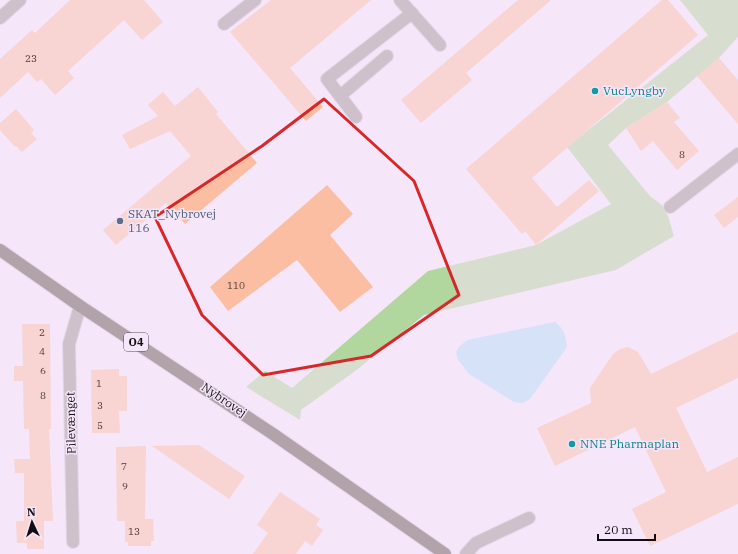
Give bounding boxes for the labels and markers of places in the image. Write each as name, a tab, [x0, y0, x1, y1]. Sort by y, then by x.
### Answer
place label: VucLyngby	[603, 83, 666, 98]
marker: VucLyngby	[590, 86, 600, 96]
place label: SKAT_Nybrovej 116	[128, 206, 216, 235]
marker: SKAT_Nybrovej 116	[115, 216, 125, 226]
place label: NNE Pharmaplan	[580, 436, 680, 451]
marker: NNE Pharmaplan	[567, 439, 577, 449]

